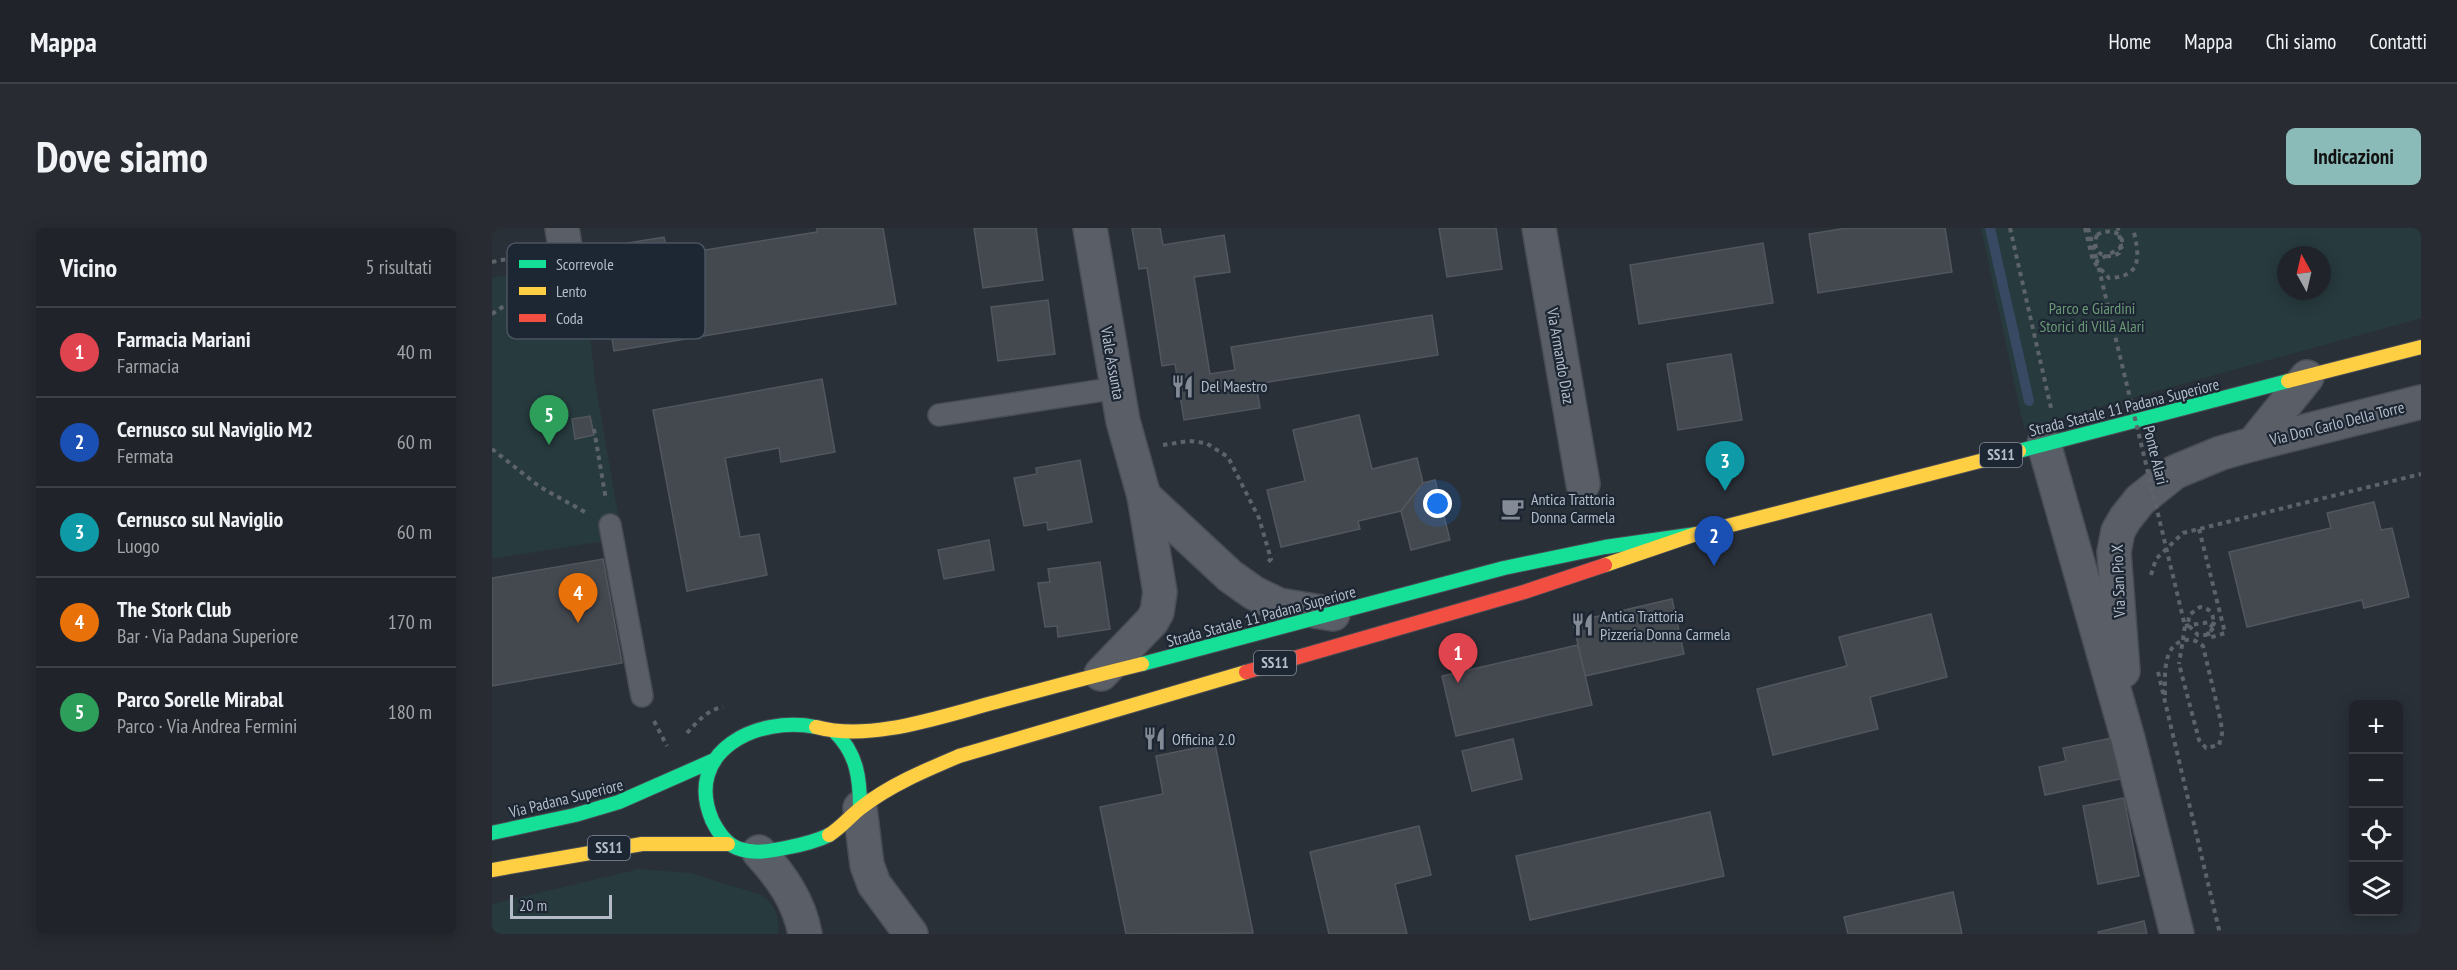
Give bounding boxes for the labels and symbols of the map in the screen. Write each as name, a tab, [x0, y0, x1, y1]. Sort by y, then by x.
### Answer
legend	[507, 243, 705, 339]
north arrow	[2277, 246, 2331, 300]
text: Scorrevole	[556, 254, 614, 274]
text: Lento	[556, 281, 587, 301]
park label: Parco e Giardini Storici di Villa Alari	[2039, 298, 2145, 336]
street label: Via Armando Diaz	[1543, 305, 1579, 406]
text: Coda	[556, 308, 583, 328]
street label: Viale Assunta	[1097, 324, 1129, 401]
restaurant icon: Del Maestro	[1170, 373, 1196, 399]
street label: Strada Statale 11 Padana Superiore	[2027, 374, 2221, 440]
place label: Del Maestro	[1201, 376, 1268, 396]
pin: 5	[530, 396, 568, 445]
street label: Via Don Carlo Della Torre	[2267, 397, 2406, 450]
street label: Ponte Alari	[2139, 423, 2173, 487]
pin: 3	[1706, 442, 1744, 491]
road number: SS11	[1980, 443, 2022, 467]
your location	[1423, 489, 1452, 518]
place label: Antica Trattoria Donna Carmela	[1531, 489, 1615, 527]
cafe icon: Antica Trattoria Donna Carmela	[1500, 495, 1526, 521]
pin: 2	[1694, 516, 1734, 566]
street label: Via San Pio X	[2107, 544, 2129, 619]
pin: 4	[558, 574, 598, 623]
street label: Strada Statale 11 Padana Superiore	[1164, 581, 1358, 651]
place label: Antica Trattoria Pizzeria Donna Carmela	[1600, 606, 1730, 644]
restaurant icon: Antica Trattoria Pizzeria Donna Carmela	[1569, 612, 1595, 638]
pin: 1	[1438, 634, 1478, 683]
road number: SS11	[1254, 651, 1296, 675]
restaurant icon: Officina 2.0	[1141, 726, 1167, 752]
place label: Officina 2.0	[1172, 729, 1235, 749]
street label: Via Padana Superiore	[506, 774, 625, 822]
road number: SS11	[588, 836, 630, 860]
scale bar	[510, 892, 612, 920]

